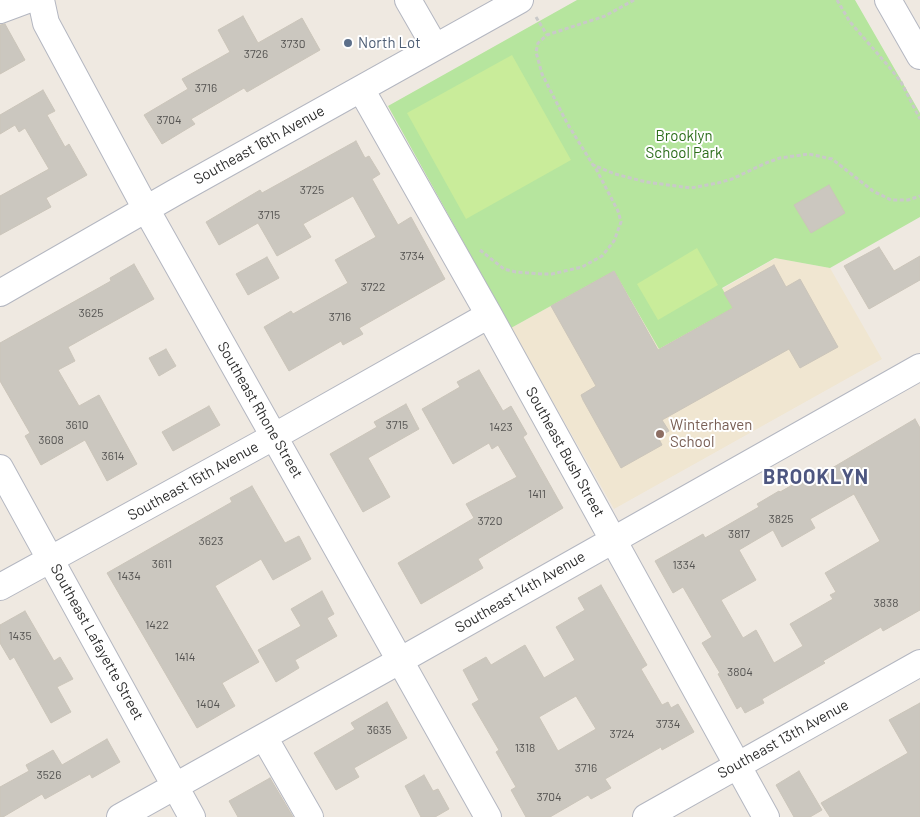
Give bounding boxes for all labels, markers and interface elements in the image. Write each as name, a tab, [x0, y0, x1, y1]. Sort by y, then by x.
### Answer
place label: North Lot	[358, 34, 421, 52]
house number: 3730	[281, 37, 305, 51]
marker: North Lot	[342, 37, 354, 49]
house number: 3726	[244, 47, 268, 61]
house number: 3716	[195, 81, 217, 95]
street label: Southeast 16th Avenue	[190, 102, 328, 188]
house number: 3704	[156, 113, 182, 127]
park label: Brooklyn School Park	[646, 127, 722, 162]
house number: 3725	[300, 183, 324, 197]
house number: 3715	[258, 208, 280, 222]
house number: 3734	[400, 249, 424, 263]
house number: 3722	[361, 280, 385, 294]
house number: 3625	[79, 306, 103, 320]
house number: 3716	[329, 310, 351, 324]
street label: Southeast Rhone Street	[213, 338, 307, 482]
street label: Southeast Bush Street	[522, 384, 608, 520]
place label: Winterhaven School	[670, 416, 752, 451]
house number: 3610	[65, 418, 89, 432]
house number: 3715	[386, 418, 408, 432]
house number: 1423	[489, 420, 513, 434]
marker: Winterhaven School	[654, 428, 666, 440]
house number: 3608	[38, 433, 64, 447]
street label: Southeast 15th Avenue	[124, 438, 262, 524]
house number: 3614	[102, 449, 124, 463]
district label: BROOKLYN	[762, 465, 870, 489]
house number: 1411	[528, 487, 546, 501]
house number: 3825	[768, 512, 794, 526]
house number: 3720	[477, 514, 503, 528]
house number: 3817	[728, 527, 750, 541]
house number: 3623	[199, 534, 223, 548]
street label: Southeast 14th Avenue	[452, 547, 588, 637]
house number: 3611	[152, 557, 172, 571]
house number: 1334	[672, 558, 696, 572]
street label: Southeast Lafayette Street	[47, 561, 147, 723]
house number: 1434	[117, 569, 141, 583]
house number: 3838	[874, 596, 898, 610]
house number: 1422	[145, 618, 169, 632]
house number: 1435	[8, 629, 32, 643]
house number: 1414	[175, 650, 195, 664]
house number: 3804	[727, 665, 753, 679]
street label: Southeast 13th Avenue	[714, 696, 852, 782]
house number: 1404	[196, 697, 220, 711]
house number: 3734	[656, 717, 680, 731]
house number: 3635	[367, 723, 391, 737]
house number: 3724	[610, 727, 634, 741]
house number: 1318	[515, 741, 535, 755]
house number: 3716	[575, 761, 597, 775]
house number: 3526	[37, 768, 61, 782]
house number: 3704	[536, 790, 562, 804]

